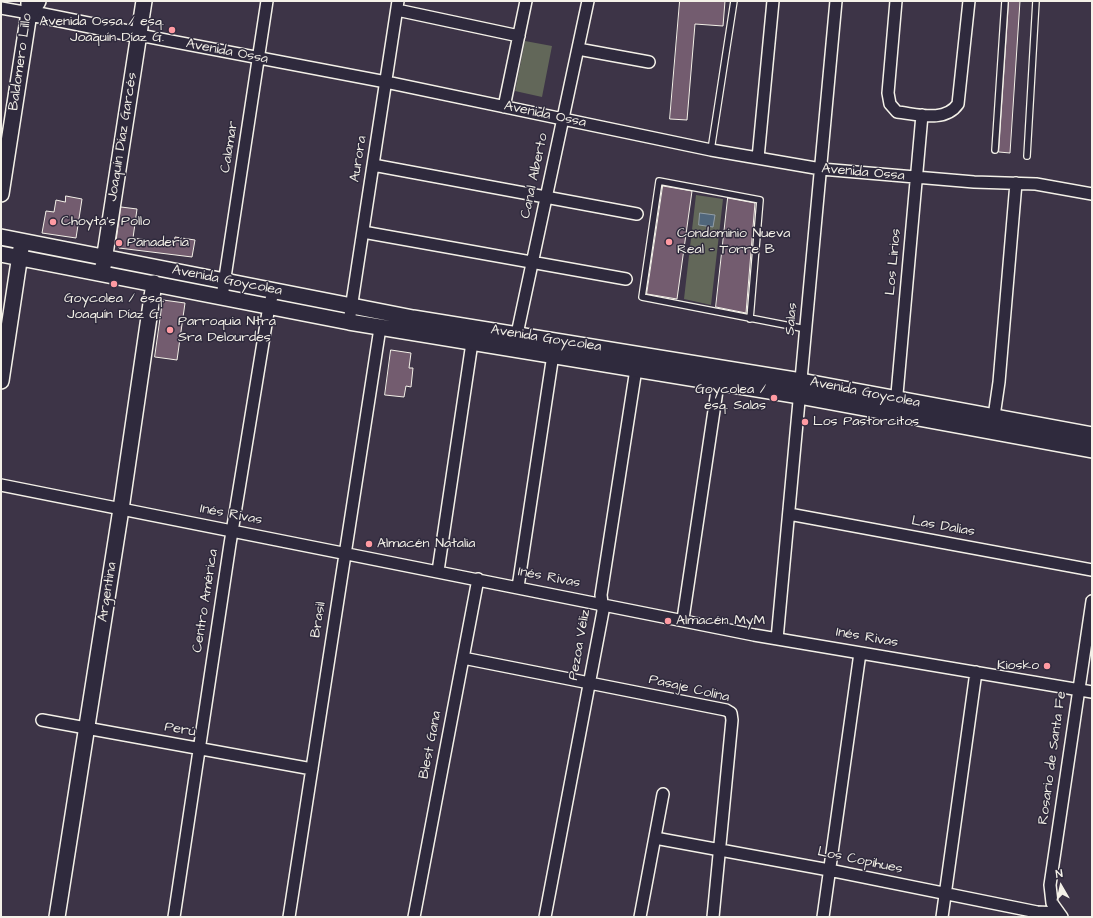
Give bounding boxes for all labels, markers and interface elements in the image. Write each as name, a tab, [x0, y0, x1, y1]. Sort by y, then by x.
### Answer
street label: Baldomero Lillo	[6, 12, 36, 112]
place label: Avenida Ossa / esq. Joaquín Díaz G.	[39, 14, 164, 46]
marker: Avenida Ossa / esq. Joaquín Díaz G.	[167, 25, 177, 35]
street label: Avenida Ossa	[184, 36, 270, 68]
street label: Joaquín Díaz Garcés	[105, 71, 141, 203]
street label: Avenida Ossa	[502, 98, 588, 132]
street label: Calamar	[218, 120, 242, 174]
street label: Canal Alberto	[518, 132, 552, 220]
street label: Aurora	[347, 135, 371, 183]
street label: Avenida Ossa	[821, 161, 905, 185]
place label: Choyta's Pollo	[61, 214, 150, 230]
marker: Choyta's Pollo	[48, 217, 58, 227]
place label: Condominio Nueva Real - Torre B	[677, 226, 790, 258]
street label: Los Lirios	[883, 228, 905, 296]
place label: Panadería	[127, 235, 189, 251]
marker: Condominio Nueva Real - Torre B	[664, 237, 674, 247]
marker: Panadería	[114, 238, 124, 248]
street label: Avenida Goycolea	[171, 262, 283, 300]
marker: Goycolea / esq. Joaquín Díaz G.	[109, 279, 119, 289]
place label: Goycolea / esq. Joaquín Díaz G.	[64, 291, 164, 324]
street label: Salas	[782, 302, 802, 336]
place label: Parroquia Ntra Sra Delourdes	[178, 314, 276, 346]
street label: Avenida Goycolea	[490, 322, 602, 356]
marker: Parroquia Ntra Sra Delourdes	[165, 325, 175, 335]
street label: Avenida Goycolea	[809, 374, 921, 412]
place label: Goycolea / esq. Salas	[695, 382, 766, 414]
marker: Goycolea / esq. Salas	[769, 393, 779, 403]
place label: Los Pastorcitos	[813, 414, 919, 430]
marker: Los Pastorcitos	[800, 417, 810, 427]
street label: Inés Rivas	[199, 501, 263, 529]
street label: Las Dalias	[910, 513, 976, 541]
place label: Almacén Natalia	[377, 536, 475, 552]
marker: Almacén Natalia	[364, 539, 374, 549]
street label: Centro América	[190, 548, 222, 654]
street label: Argentina	[95, 561, 121, 623]
street label: Inés Rivas	[517, 564, 581, 592]
street label: Brasil	[308, 601, 330, 639]
street label: Pezoa Véliz	[566, 608, 594, 682]
place label: Almacén MyM	[676, 613, 765, 629]
marker: Almacén MyM	[663, 616, 673, 626]
street label: Inés Rivas	[835, 624, 899, 652]
place label: Kiosko	[997, 658, 1039, 674]
marker: Kiosko	[1042, 661, 1052, 671]
street label: Pasaje Colina	[647, 672, 731, 706]
street label: Rosario de Santa Fe	[1035, 690, 1071, 826]
street label: Blest Gana	[416, 710, 446, 780]
street label: Perú	[163, 719, 197, 741]
street label: Los Copihues	[816, 844, 904, 878]
north arrow	[1041, 866, 1081, 906]
text: N	[1054, 866, 1064, 882]

